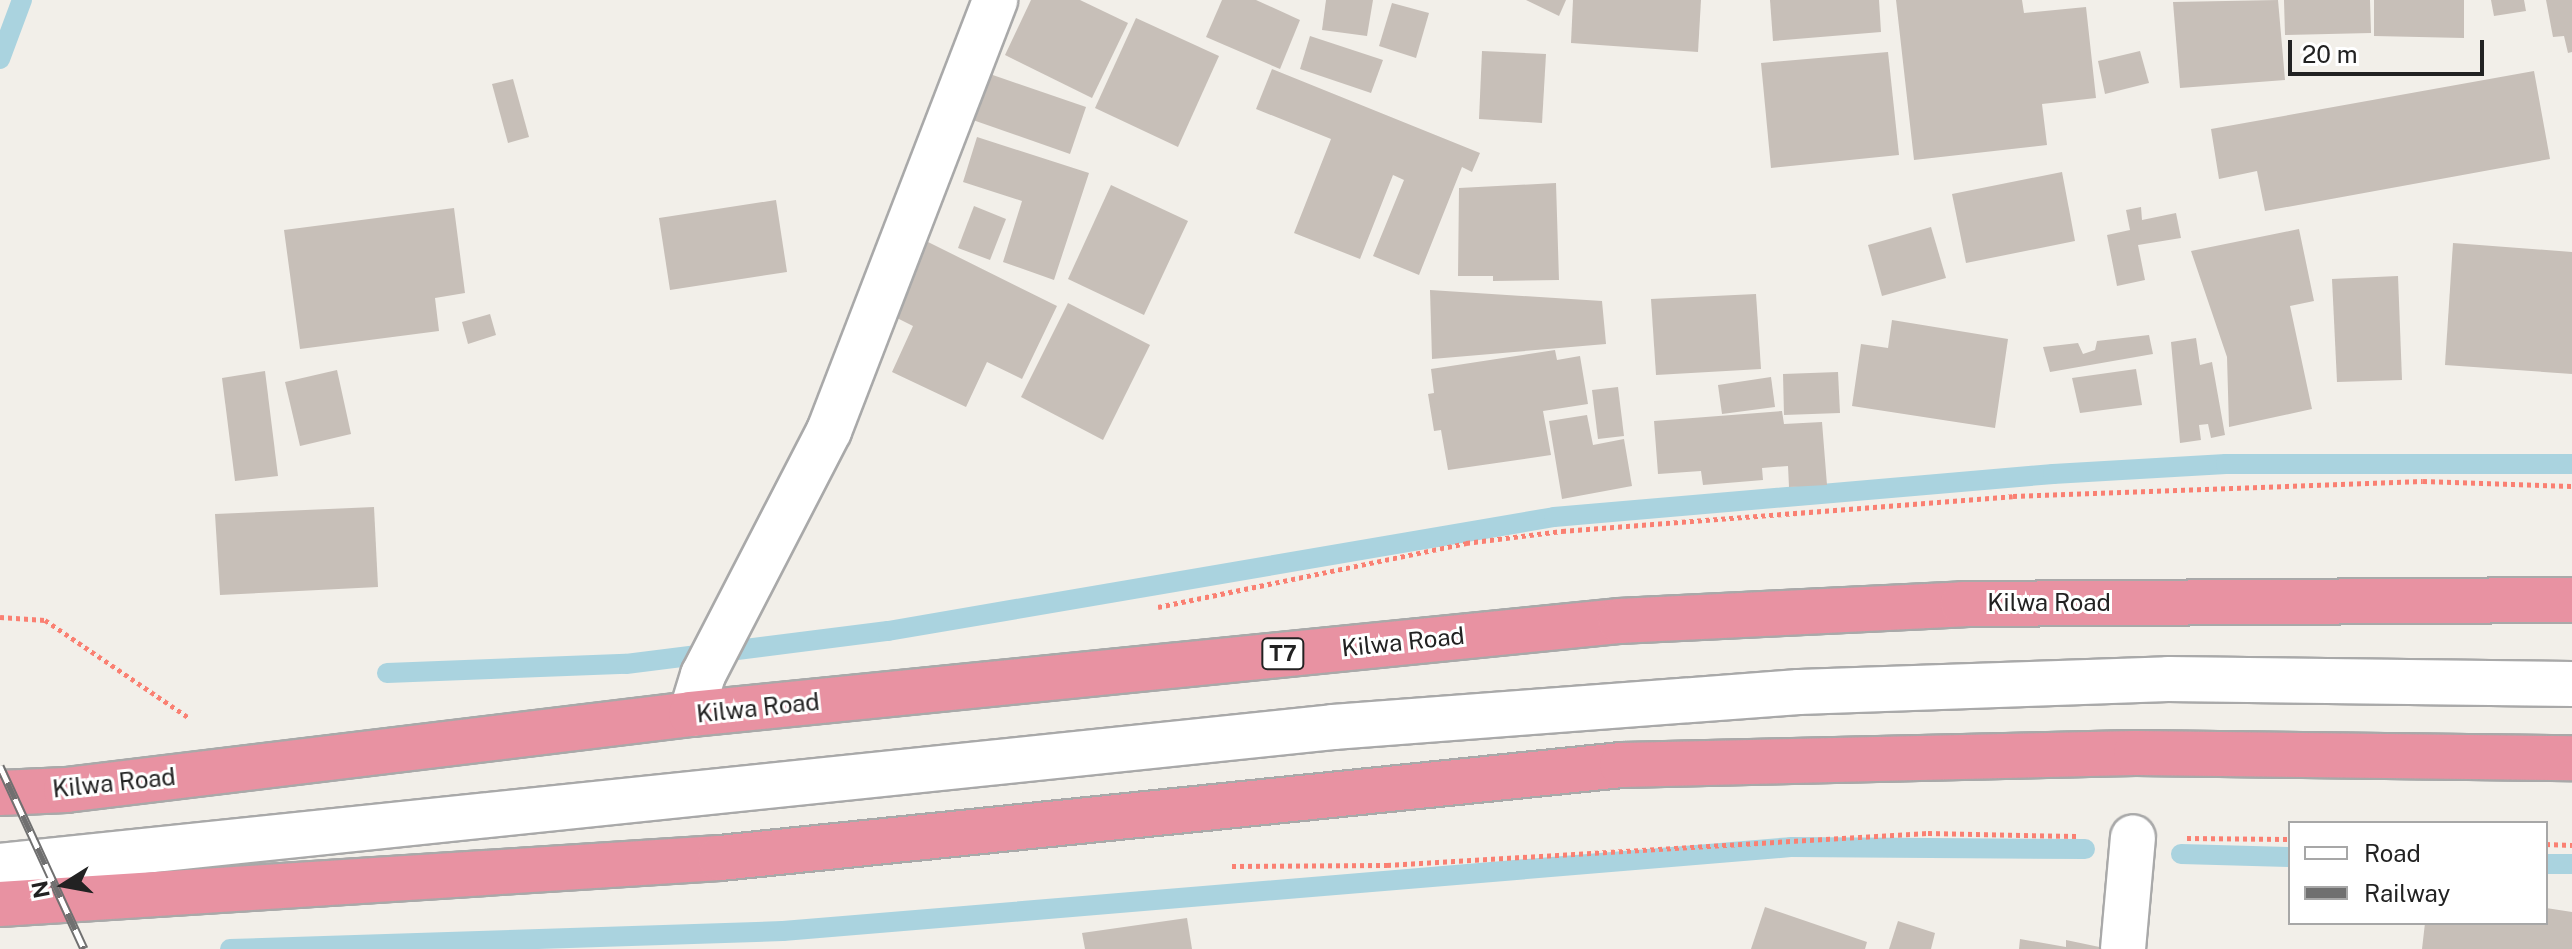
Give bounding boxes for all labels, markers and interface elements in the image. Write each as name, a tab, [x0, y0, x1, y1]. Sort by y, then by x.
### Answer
scale bar	[2292, 24, 2488, 74]
text: 20 m	[2302, 40, 2358, 68]
street label: Kilwa Road	[1987, 589, 2111, 617]
street label: Kilwa Road	[1340, 621, 1466, 663]
road number: T7	[1261, 636, 1305, 672]
street label: Kilwa Road	[695, 687, 821, 729]
street label: Kilwa Road	[51, 762, 177, 804]
legend	[2288, 821, 2548, 925]
text: Road	[2364, 839, 2421, 867]
north arrow	[24, 845, 104, 925]
text: N	[26, 879, 55, 901]
text: Railway	[2364, 879, 2450, 907]

